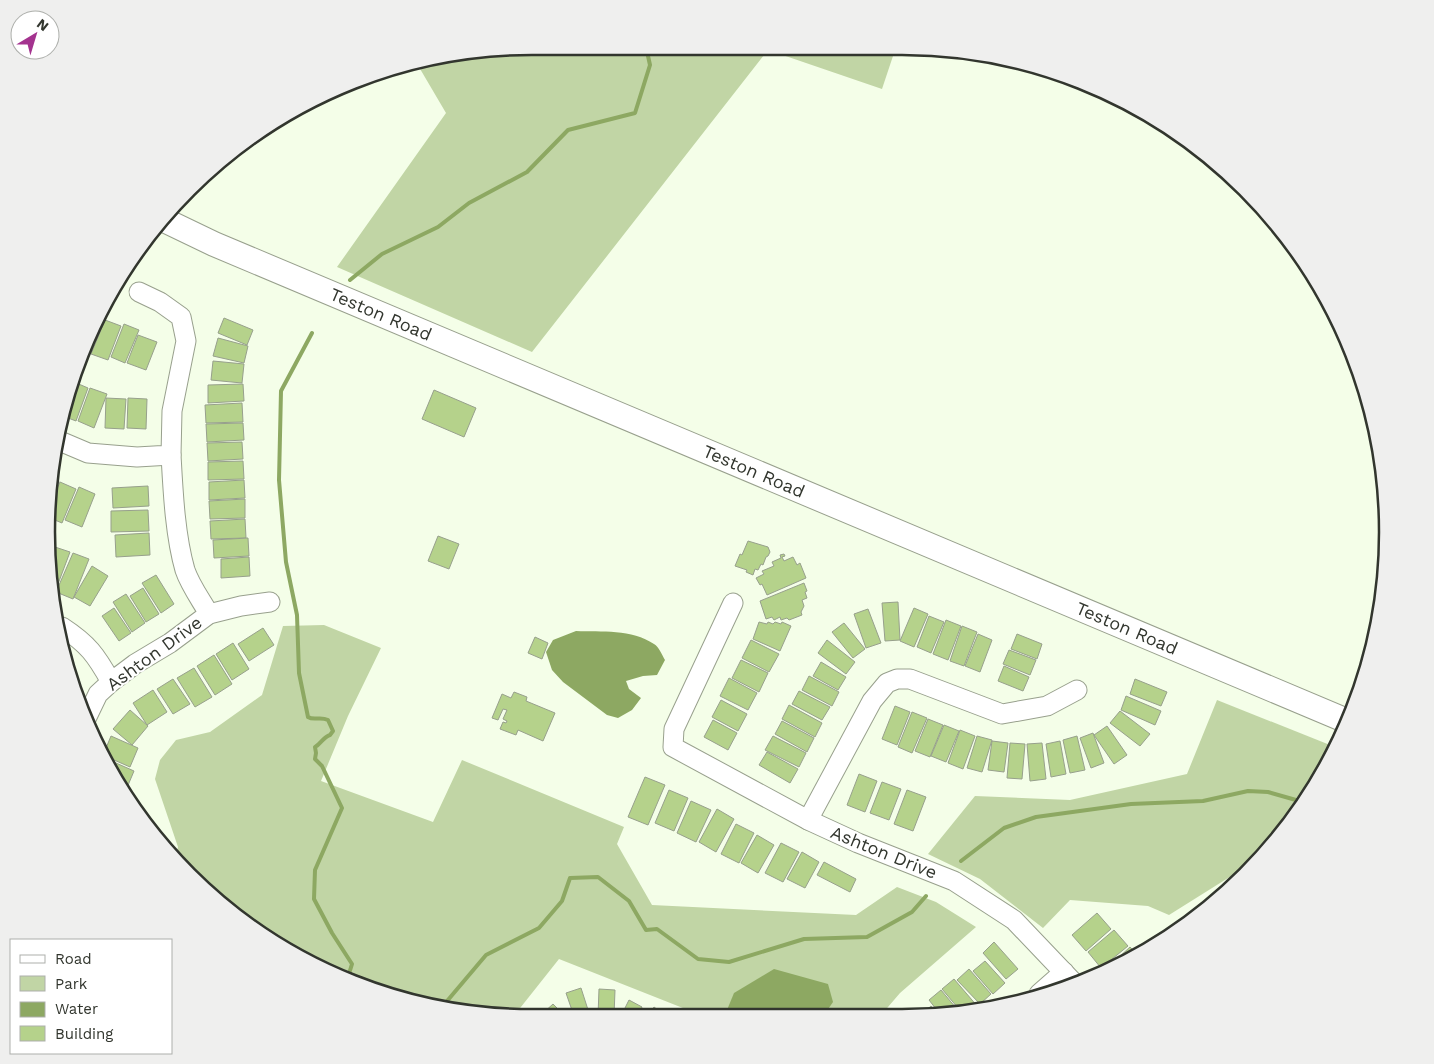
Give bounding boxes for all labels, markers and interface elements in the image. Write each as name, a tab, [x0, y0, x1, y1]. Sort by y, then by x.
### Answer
north arrow	[10, 10, 60, 60]
text: N	[34, 15, 52, 34]
street label: Teston Road	[327, 283, 435, 345]
street label: Teston Road	[700, 440, 808, 502]
street label: Teston Road	[1073, 597, 1181, 659]
street label: Ashton Drive	[102, 611, 206, 695]
street label: Ashton Drive	[828, 821, 940, 883]
legend	[10, 939, 172, 1054]
text: Road	[55, 950, 92, 968]
text: Park	[55, 975, 88, 993]
text: Water	[55, 1000, 98, 1018]
text: Building	[55, 1025, 113, 1043]

